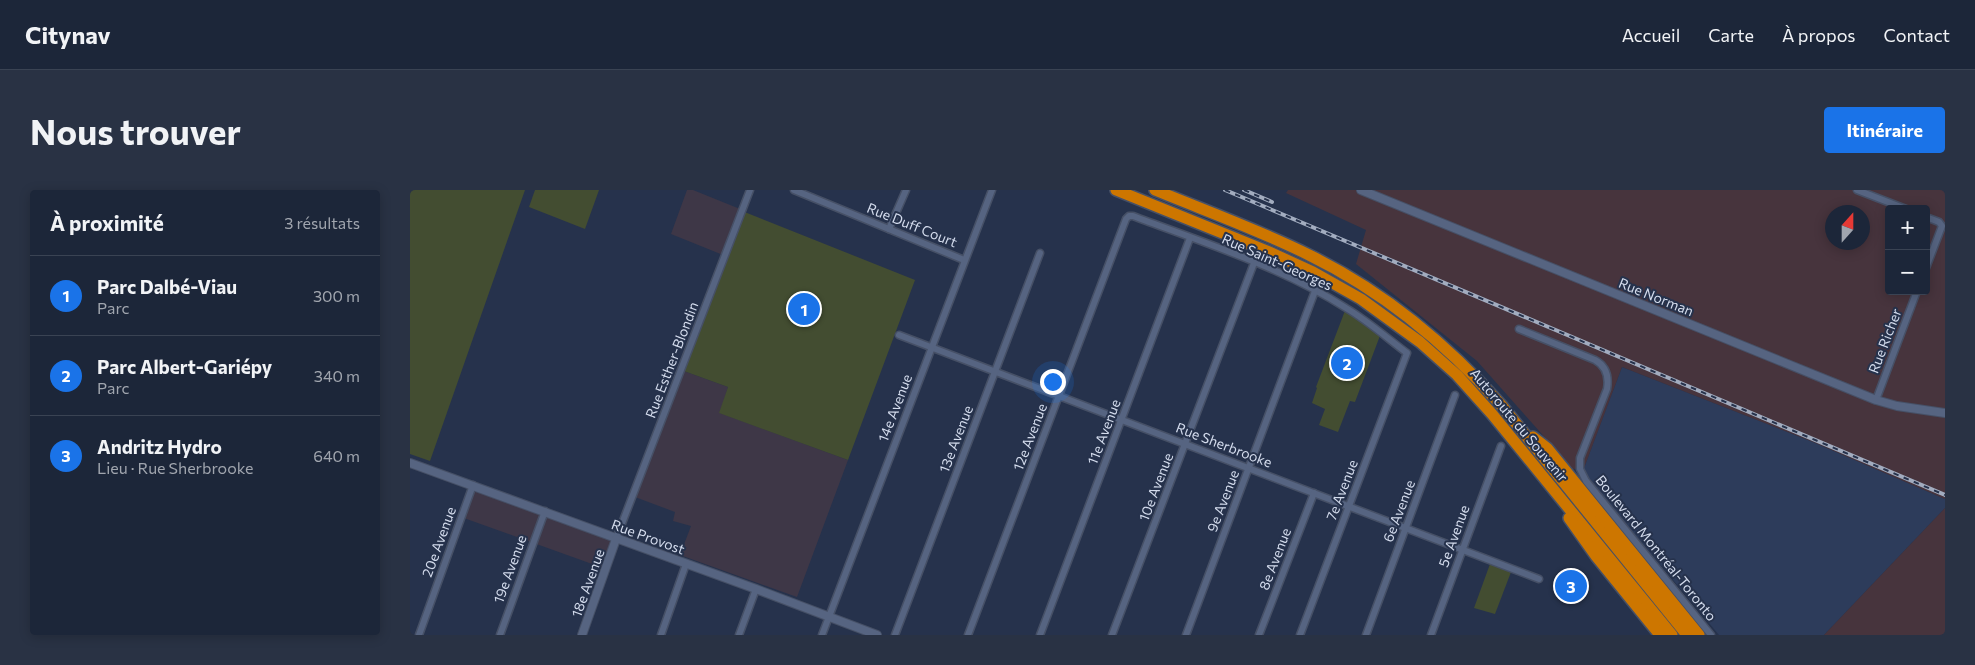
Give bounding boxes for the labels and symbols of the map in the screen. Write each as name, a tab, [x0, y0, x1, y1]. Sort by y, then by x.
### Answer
street label: Rue Duff Court	[865, 199, 960, 250]
north arrow	[1825, 205, 1870, 250]
street label: Rue Saint-Georges	[1219, 230, 1335, 293]
street label: Rue Norman	[1616, 274, 1696, 319]
pin: 1	[788, 290, 820, 328]
street label: Rue Esther-Blondin	[642, 299, 702, 420]
street label: Rue Richer	[1864, 306, 1905, 376]
pin: 2	[1331, 344, 1363, 382]
street label: Autoroute du Souvenir	[1467, 364, 1572, 485]
your location	[1040, 369, 1066, 395]
street label: 14e Avenue	[874, 372, 915, 444]
street label: 11e Avenue	[1083, 397, 1124, 467]
street label: 12e Avenue	[1009, 401, 1050, 473]
street label: 13e Avenue	[935, 403, 976, 475]
street label: Rue Sherbrooke	[1174, 418, 1275, 471]
street label: 10e Avenue	[1135, 450, 1176, 523]
street label: 7e Avenue	[1322, 457, 1361, 523]
street label: 9e Avenue	[1203, 467, 1242, 534]
street label: Boulevard Montréal-Toronto	[1592, 471, 1720, 624]
street label: 6e Avenue	[1379, 477, 1418, 544]
street label: 5e Avenue	[1434, 502, 1473, 569]
street label: 20e Avenue	[418, 504, 459, 579]
street label: Rue Provost	[609, 515, 687, 558]
street label: 8e Avenue	[1255, 525, 1294, 592]
street label: 19e Avenue	[489, 532, 530, 605]
street label: 18e Avenue	[567, 546, 608, 619]
pin: 3	[1555, 567, 1587, 605]

